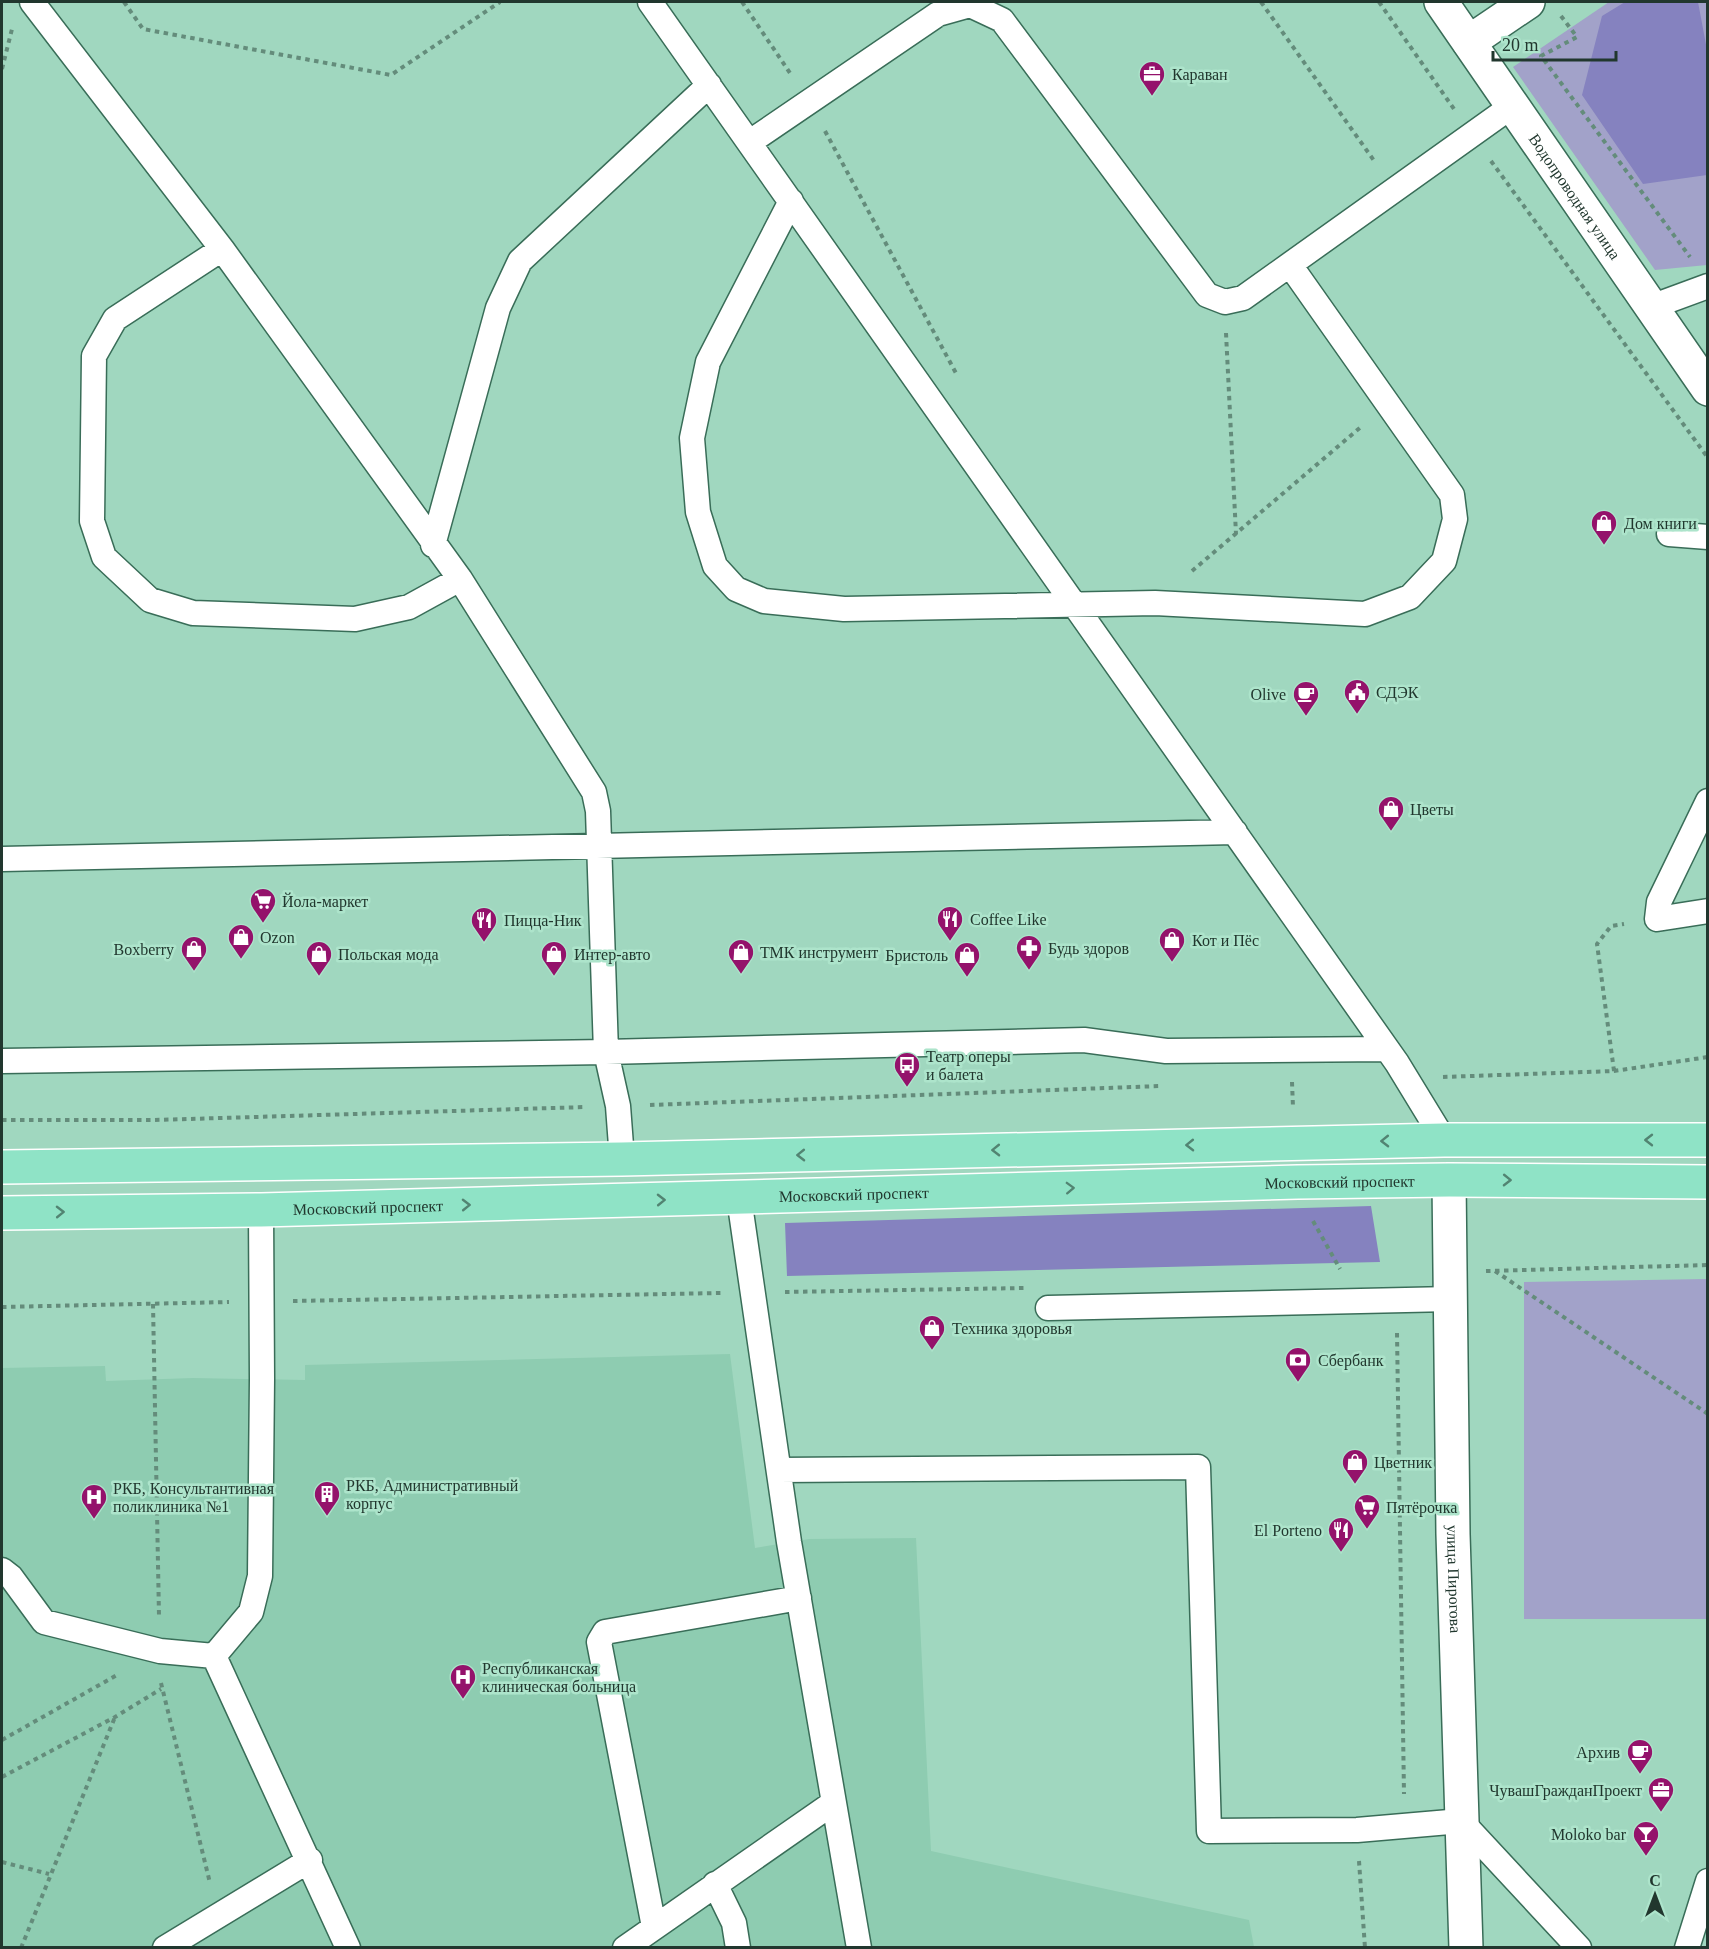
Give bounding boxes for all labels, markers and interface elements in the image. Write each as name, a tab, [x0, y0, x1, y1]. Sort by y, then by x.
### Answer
scale bar	[1493, 24, 1616, 62]
text: 20 m	[1502, 35, 1539, 55]
office icon: Караван	[1137, 59, 1167, 97]
place label: Караван	[1172, 66, 1228, 84]
street label: Водопроводная улица	[1525, 131, 1624, 263]
shop icon: Дом книги	[1589, 508, 1619, 546]
place label: Дом книги	[1624, 515, 1697, 533]
public building icon: СДЭК	[1342, 677, 1372, 715]
cafe icon: Olive	[1291, 679, 1321, 717]
place label: СДЭК	[1376, 684, 1419, 702]
place label: Olive	[1250, 686, 1286, 703]
shop icon: Цветы	[1376, 794, 1406, 832]
place label: Цветы	[1410, 801, 1454, 819]
supermarket icon: Йола-маркет	[248, 886, 278, 924]
place label: Йола-маркет	[282, 892, 368, 911]
restaurant icon: Coffee Like	[935, 904, 965, 942]
restaurant icon: Пицца-Ник	[469, 905, 499, 943]
place label: Coffee Like	[970, 911, 1047, 928]
place label: Пицца-Ник	[504, 912, 582, 930]
shop icon: Ozon	[226, 922, 256, 960]
shop icon: Кот и Пёс	[1157, 925, 1187, 963]
place label: Ozon	[260, 929, 295, 946]
place label: Кот и Пёс	[1192, 932, 1259, 949]
pharmacy icon: Будь здоров	[1014, 933, 1044, 971]
shop icon: Boxberry	[179, 934, 209, 972]
shop icon: ТМК инструмент	[726, 937, 756, 975]
shop icon: Польская мода	[304, 939, 334, 977]
shop icon: Интер-авто	[539, 939, 569, 977]
shop icon: Бристоль	[952, 940, 982, 978]
place label: Будь здоров	[1048, 940, 1129, 958]
place label: Boxberry	[114, 941, 174, 959]
place label: ТМК инструмент	[760, 944, 878, 962]
place label: Польская мода	[338, 946, 439, 964]
place label: Интер-авто	[574, 946, 651, 964]
place label: Бристоль	[885, 947, 948, 965]
place label: Театр оперы и балета	[926, 1048, 1011, 1083]
bus stop icon: Театр оперы и балета	[892, 1050, 922, 1088]
one-way arrow	[1381, 1134, 1390, 1147]
one-way arrow	[1645, 1134, 1654, 1146]
one-way arrow	[1186, 1139, 1195, 1151]
one-way arrow	[991, 1144, 1000, 1156]
one-way arrow	[796, 1148, 805, 1161]
street label: Московский проспект	[1264, 1172, 1415, 1192]
one-way arrow	[1503, 1174, 1512, 1186]
one-way arrow	[1065, 1182, 1074, 1194]
street label: Московский проспект	[779, 1184, 929, 1205]
one-way arrow	[656, 1194, 665, 1206]
street label: Московский проспект	[293, 1197, 443, 1218]
one-way arrow	[462, 1198, 471, 1211]
one-way arrow	[55, 1206, 64, 1218]
shop icon: Техника здоровья	[917, 1313, 947, 1351]
place label: Техника здоровья	[952, 1320, 1073, 1338]
bank icon: Сбербанк	[1283, 1345, 1313, 1383]
place label: Сбербанк	[1318, 1352, 1384, 1370]
shop icon: Цветник	[1340, 1447, 1370, 1485]
place label: Цветник	[1374, 1454, 1432, 1472]
place label: РКБ, Административный корпус	[346, 1477, 519, 1513]
building icon: РКБ, Административный корпус	[312, 1479, 342, 1517]
place label: РКБ, Консультантивная поликлиника №1	[113, 1480, 275, 1515]
hospital icon: РКБ, Консультантивная поликлиника №1	[79, 1482, 109, 1520]
supermarket icon: Пятёрочка	[1352, 1492, 1382, 1530]
place label: Пятёрочка	[1386, 1499, 1457, 1517]
restaurant icon: El Porteno	[1326, 1515, 1356, 1553]
place label: El Porteno	[1254, 1522, 1322, 1539]
street label: улица Пирогова	[1443, 1525, 1464, 1633]
place label: Республиканская клиническая больница	[482, 1660, 636, 1696]
hospital icon: Республиканская клиническая больница	[448, 1662, 478, 1700]
cafe icon: Архив	[1625, 1737, 1655, 1775]
place label: Архив	[1576, 1744, 1620, 1762]
office icon: ЧувашГражданПроект	[1646, 1775, 1676, 1813]
place label: ЧувашГражданПроект	[1489, 1782, 1642, 1800]
bar icon: Moloko bar	[1631, 1819, 1661, 1857]
place label: Moloko bar	[1551, 1826, 1627, 1843]
north arrow	[1625, 1865, 1685, 1925]
text: С	[1649, 1872, 1661, 1889]

